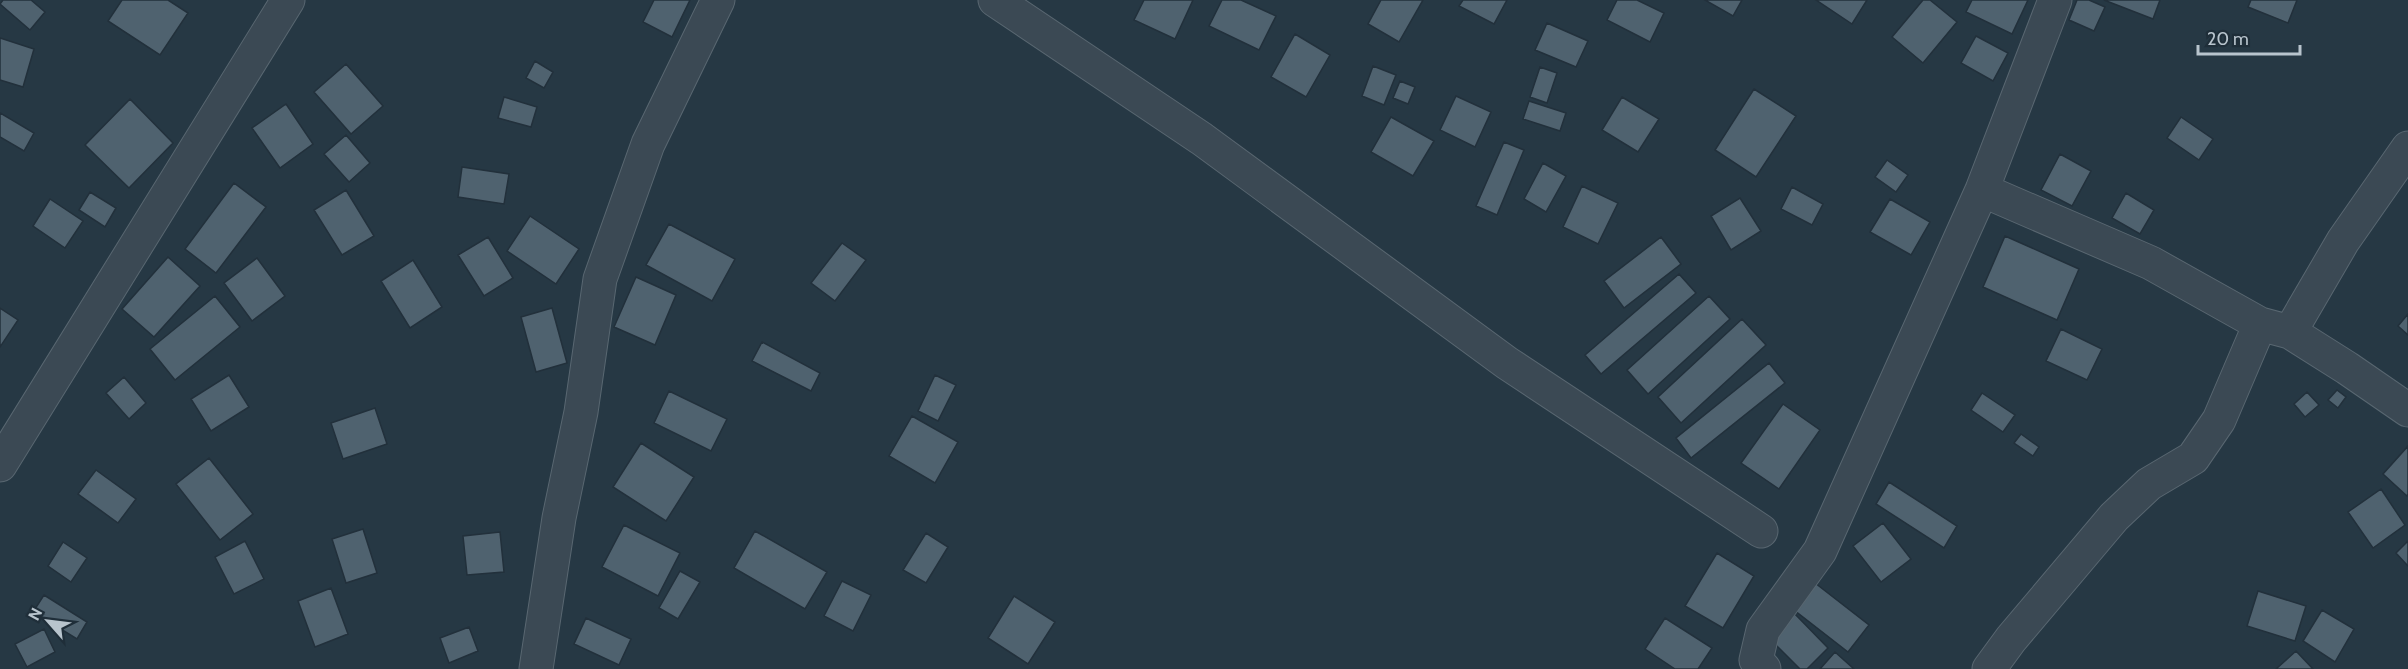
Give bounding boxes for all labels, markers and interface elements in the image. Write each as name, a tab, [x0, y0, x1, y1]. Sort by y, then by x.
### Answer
scale bar	[2198, 18, 2300, 56]
text: 20 m	[2207, 28, 2249, 50]
north arrow	[18, 591, 78, 651]
text: N	[24, 605, 46, 624]

